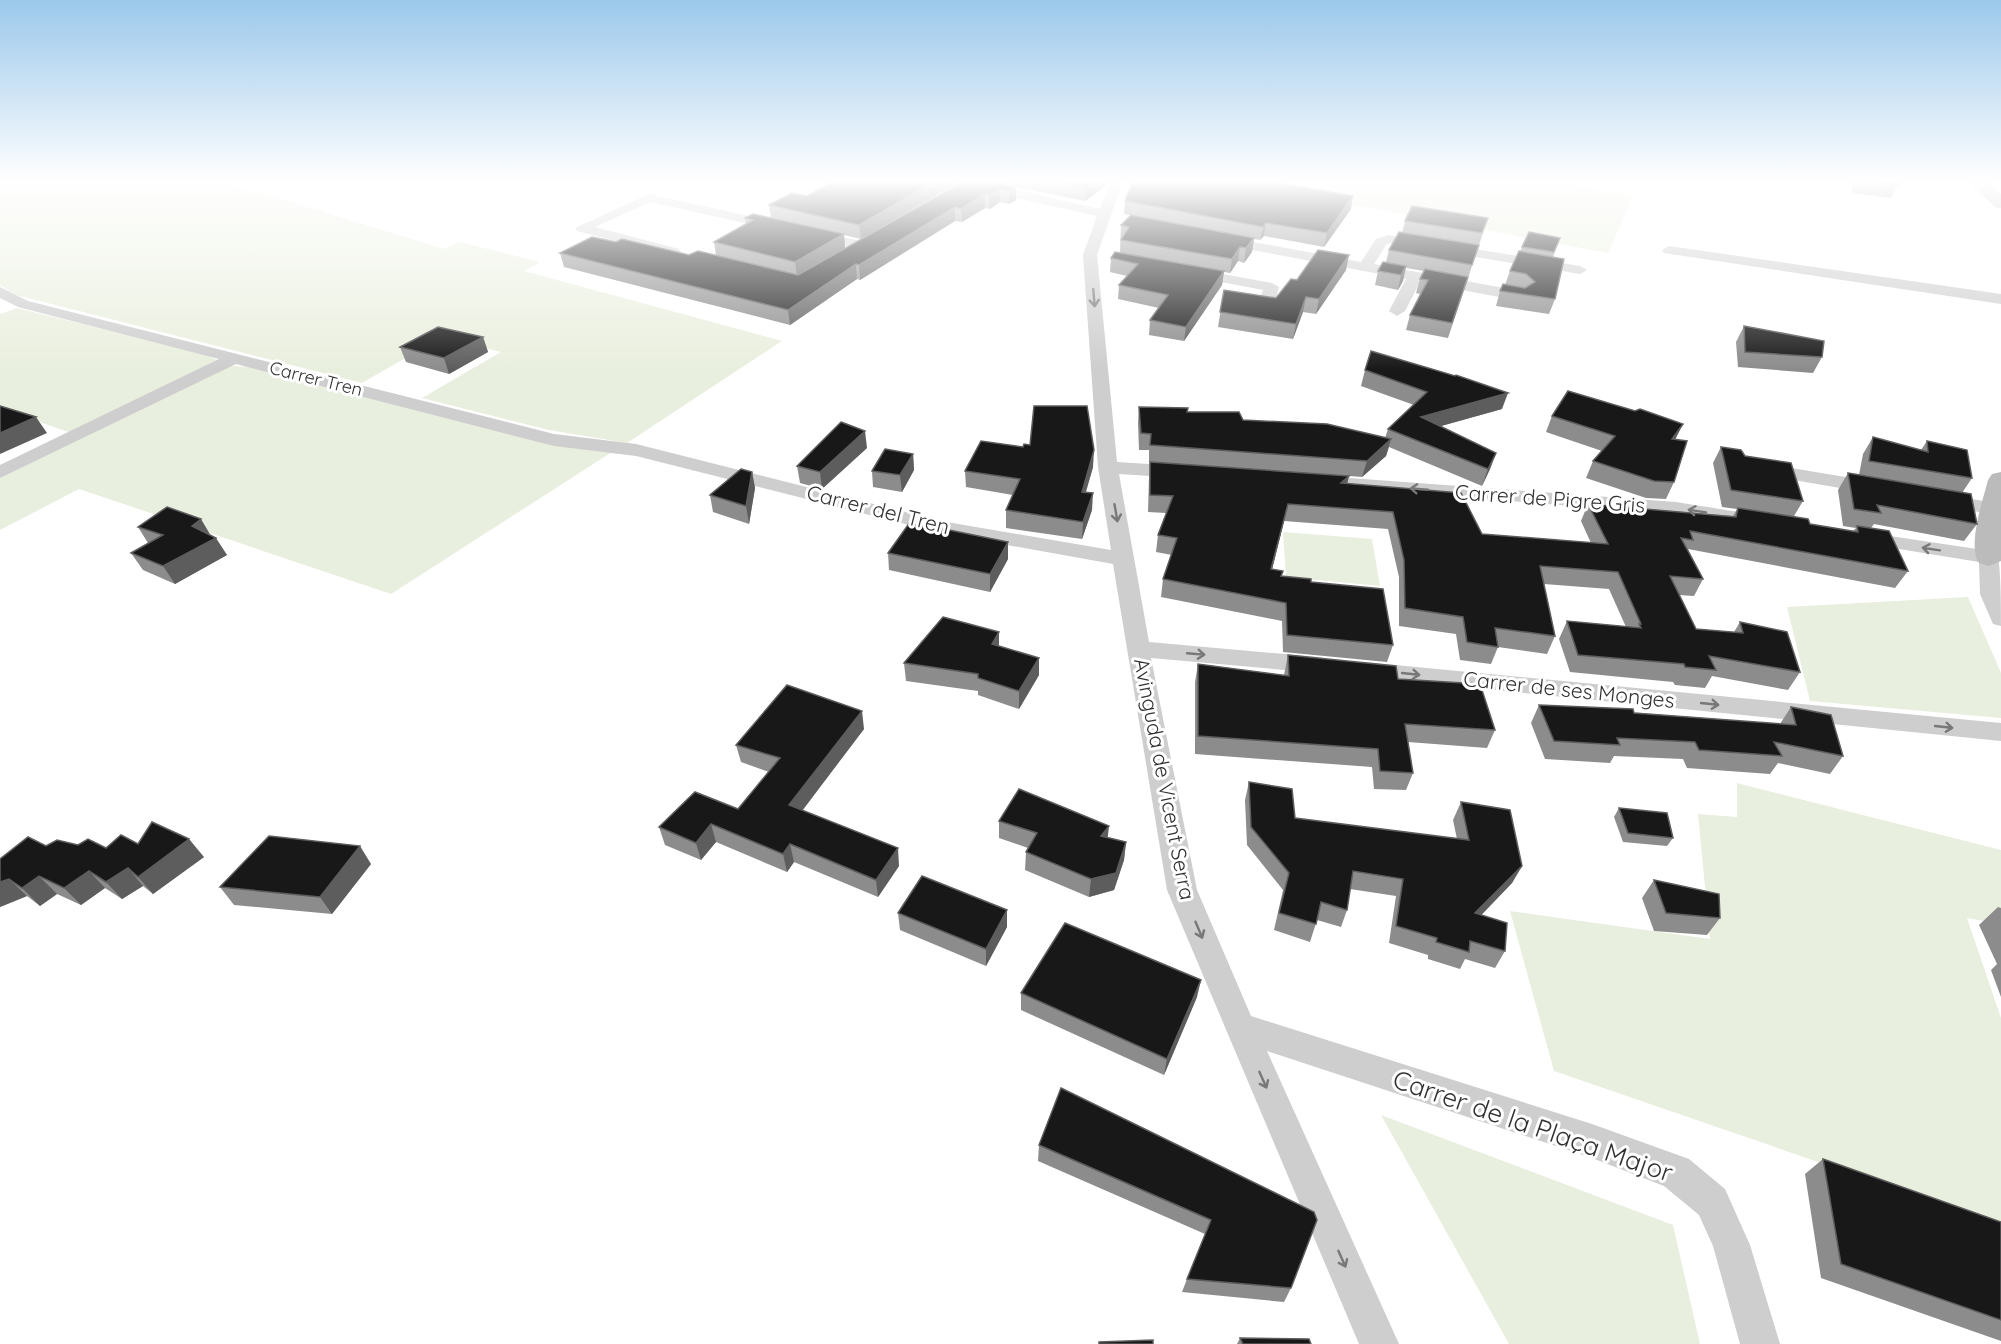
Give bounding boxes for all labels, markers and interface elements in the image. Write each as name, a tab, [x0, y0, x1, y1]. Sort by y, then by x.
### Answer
one-way arrow	[1089, 288, 1100, 308]
street label: Carrer Tren	[267, 356, 365, 401]
street label: Carrer de Pigre Gris	[1454, 478, 1646, 518]
street label: Carrer del Tren	[804, 479, 952, 539]
one-way arrow	[1410, 484, 1430, 495]
one-way arrow	[1111, 503, 1122, 522]
one-way arrow	[1688, 505, 1708, 516]
one-way arrow	[1922, 543, 1942, 554]
one-way arrow	[1185, 649, 1205, 660]
street label: Avinguda de Vicent Serra	[1129, 656, 1201, 902]
street label: Carrer de ses Monges	[1462, 665, 1676, 713]
one-way arrow	[1401, 669, 1420, 680]
one-way arrow	[1699, 699, 1719, 710]
one-way arrow	[1934, 722, 1954, 733]
one-way arrow	[1194, 920, 1205, 938]
street label: Carrer de la Plaça Major	[1389, 1062, 1677, 1189]
one-way arrow	[1258, 1071, 1269, 1089]
one-way arrow	[1336, 1249, 1348, 1267]

